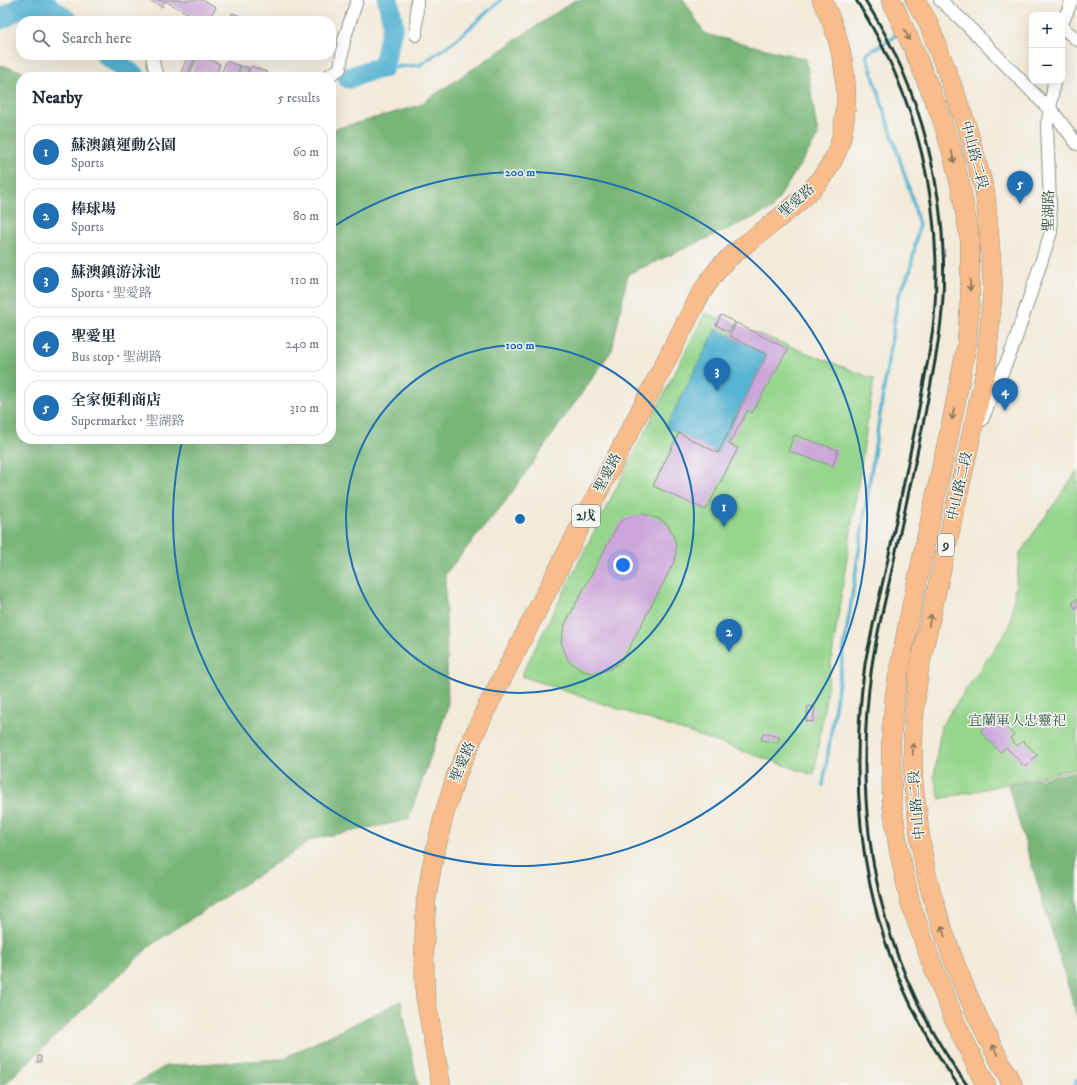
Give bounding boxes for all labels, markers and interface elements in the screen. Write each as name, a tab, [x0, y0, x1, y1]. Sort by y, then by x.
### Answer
map controls	[1029, 12, 1065, 84]
button: +	[1029, 12, 1065, 48]
search box	[16, 16, 336, 60]
icon: search	[30, 27, 52, 49]
text: Search here	[62, 29, 131, 48]
one-way arrow	[904, 29, 912, 41]
button: −	[1029, 48, 1065, 84]
text: Nearby	[32, 87, 82, 109]
text: 5 results	[278, 90, 320, 106]
street label: 中山路二段	[956, 119, 992, 191]
text: 蘇澳鎮運動公園	[71, 136, 176, 155]
text: 1	[44, 144, 48, 160]
text: 60 m	[293, 144, 319, 160]
one-way arrow	[950, 150, 957, 163]
text: Sports	[71, 155, 104, 171]
text: 200 m	[505, 165, 535, 180]
pin: 5	[1007, 171, 1033, 204]
street label: 聖愛路	[775, 180, 819, 222]
street label: 聖湖路	[1040, 190, 1058, 232]
text: 棒球場	[71, 200, 116, 219]
text: 2	[43, 208, 49, 224]
text: 80 m	[293, 208, 319, 224]
text: Sports	[71, 219, 104, 235]
text: 蘇澳鎮游泳池	[71, 263, 161, 282]
text: 3	[44, 272, 48, 288]
text: 110 m	[290, 272, 319, 288]
one-way arrow	[966, 278, 974, 291]
text: Sports · 聖愛路	[71, 285, 152, 301]
text: 聖愛里	[71, 327, 116, 346]
text: 4	[42, 336, 50, 352]
text: 240 m	[286, 336, 319, 352]
text: 100 m	[506, 338, 534, 353]
text: Bus stop · 聖湖路	[71, 349, 162, 365]
pin: 3	[704, 358, 730, 391]
pin: 4	[992, 378, 1018, 411]
text: 全家便利商店	[71, 391, 161, 410]
text: 5	[43, 400, 49, 416]
text: 310 m	[290, 400, 319, 416]
one-way arrow	[949, 407, 957, 420]
text: Supermarket · 聖湖路	[71, 413, 184, 429]
street label: 聖愛路	[590, 450, 626, 496]
street label: 中山路二段	[943, 450, 977, 522]
pin: 1	[711, 494, 737, 527]
road number: 2戊	[572, 505, 600, 527]
centre of rings	[513, 512, 527, 526]
road number: 9	[938, 534, 954, 556]
your location	[613, 555, 633, 575]
one-way arrow	[926, 614, 934, 627]
pin: 2	[716, 619, 742, 652]
park label: 宜蘭軍人忠靈祀	[968, 712, 1066, 730]
street label: 聖愛路	[447, 739, 479, 785]
one-way arrow	[909, 743, 917, 756]
street label: 中山路二段	[905, 769, 929, 841]
one-way arrow	[939, 925, 947, 937]
one-way arrow	[990, 1045, 998, 1057]

